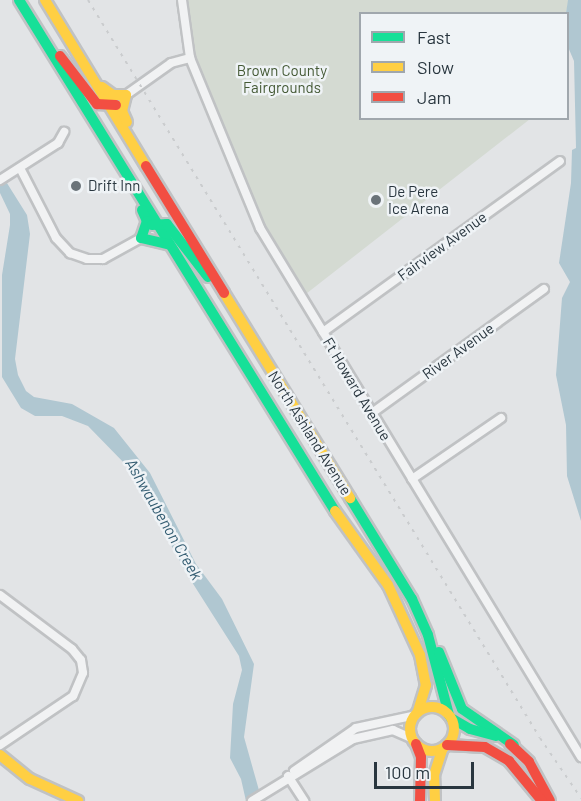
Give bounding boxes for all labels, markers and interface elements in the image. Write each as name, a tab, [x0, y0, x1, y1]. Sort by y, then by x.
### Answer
legend	[359, 12, 569, 120]
text: Fast	[417, 26, 451, 48]
text: Slow	[417, 56, 454, 78]
park label: Brown County Fairgrounds	[237, 61, 327, 96]
text: Jam	[417, 86, 451, 108]
place label: Drift Inn	[88, 177, 140, 195]
marker: Drift Inn	[69, 179, 83, 193]
place label: De Pere Ice Arena	[388, 182, 449, 217]
marker: De Pere Ice Arena	[369, 193, 383, 207]
street label: Fairview Avenue	[394, 208, 490, 284]
street label: River Avenue	[419, 319, 497, 383]
street label: Ft Howard Avenue	[319, 334, 395, 444]
street label: North Ashland Avenue	[265, 368, 355, 498]
water label: Ashwaubenon Creek	[121, 455, 207, 583]
scale bar	[377, 750, 478, 788]
text: 100 m	[385, 761, 430, 783]

